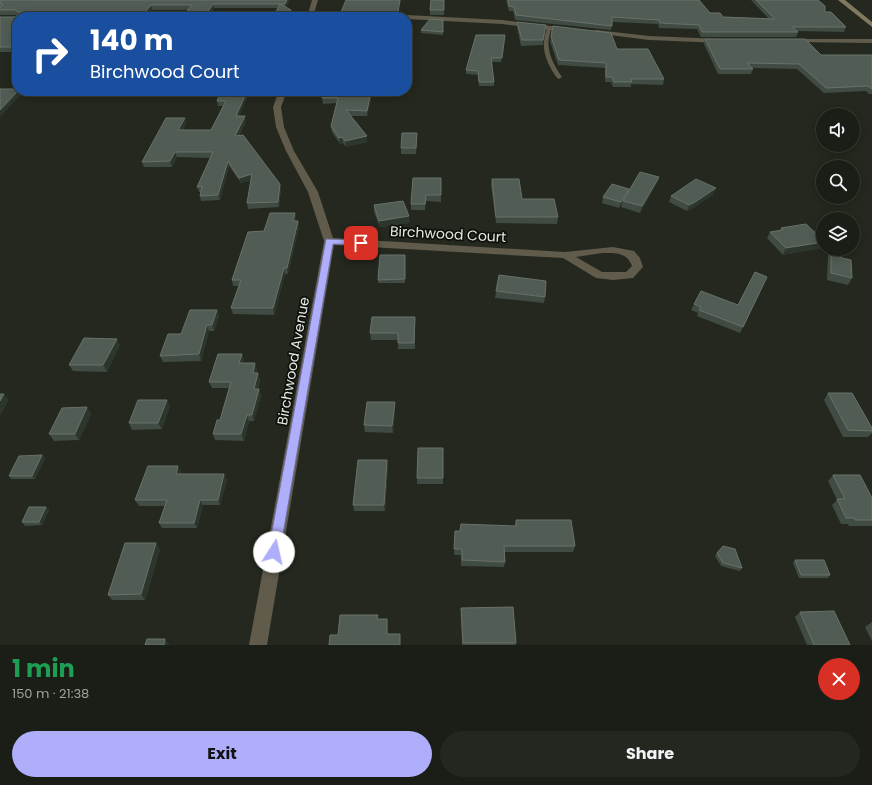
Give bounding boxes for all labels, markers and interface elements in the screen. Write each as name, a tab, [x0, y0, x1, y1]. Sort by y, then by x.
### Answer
text: 140 m	[90, 21, 173, 60]
icon: right	[24, 28, 76, 80]
text: Birchwood Court	[90, 59, 240, 84]
map controls	[816, 108, 860, 256]
button: sound	[816, 108, 860, 152]
button: search	[816, 160, 860, 204]
button: layers	[816, 212, 860, 256]
street label: Birchwood Court	[389, 221, 507, 247]
pin	[344, 226, 378, 260]
icon: arrive	[350, 232, 372, 254]
street label: Birchwood Avenue	[272, 295, 314, 427]
position arrow	[253, 531, 295, 573]
text: 1 min	[12, 652, 75, 685]
button: close	[818, 658, 860, 700]
text: 150 m · 21:38	[12, 684, 89, 703]
button: Exit	[12, 731, 432, 777]
button: Share	[440, 731, 860, 777]

